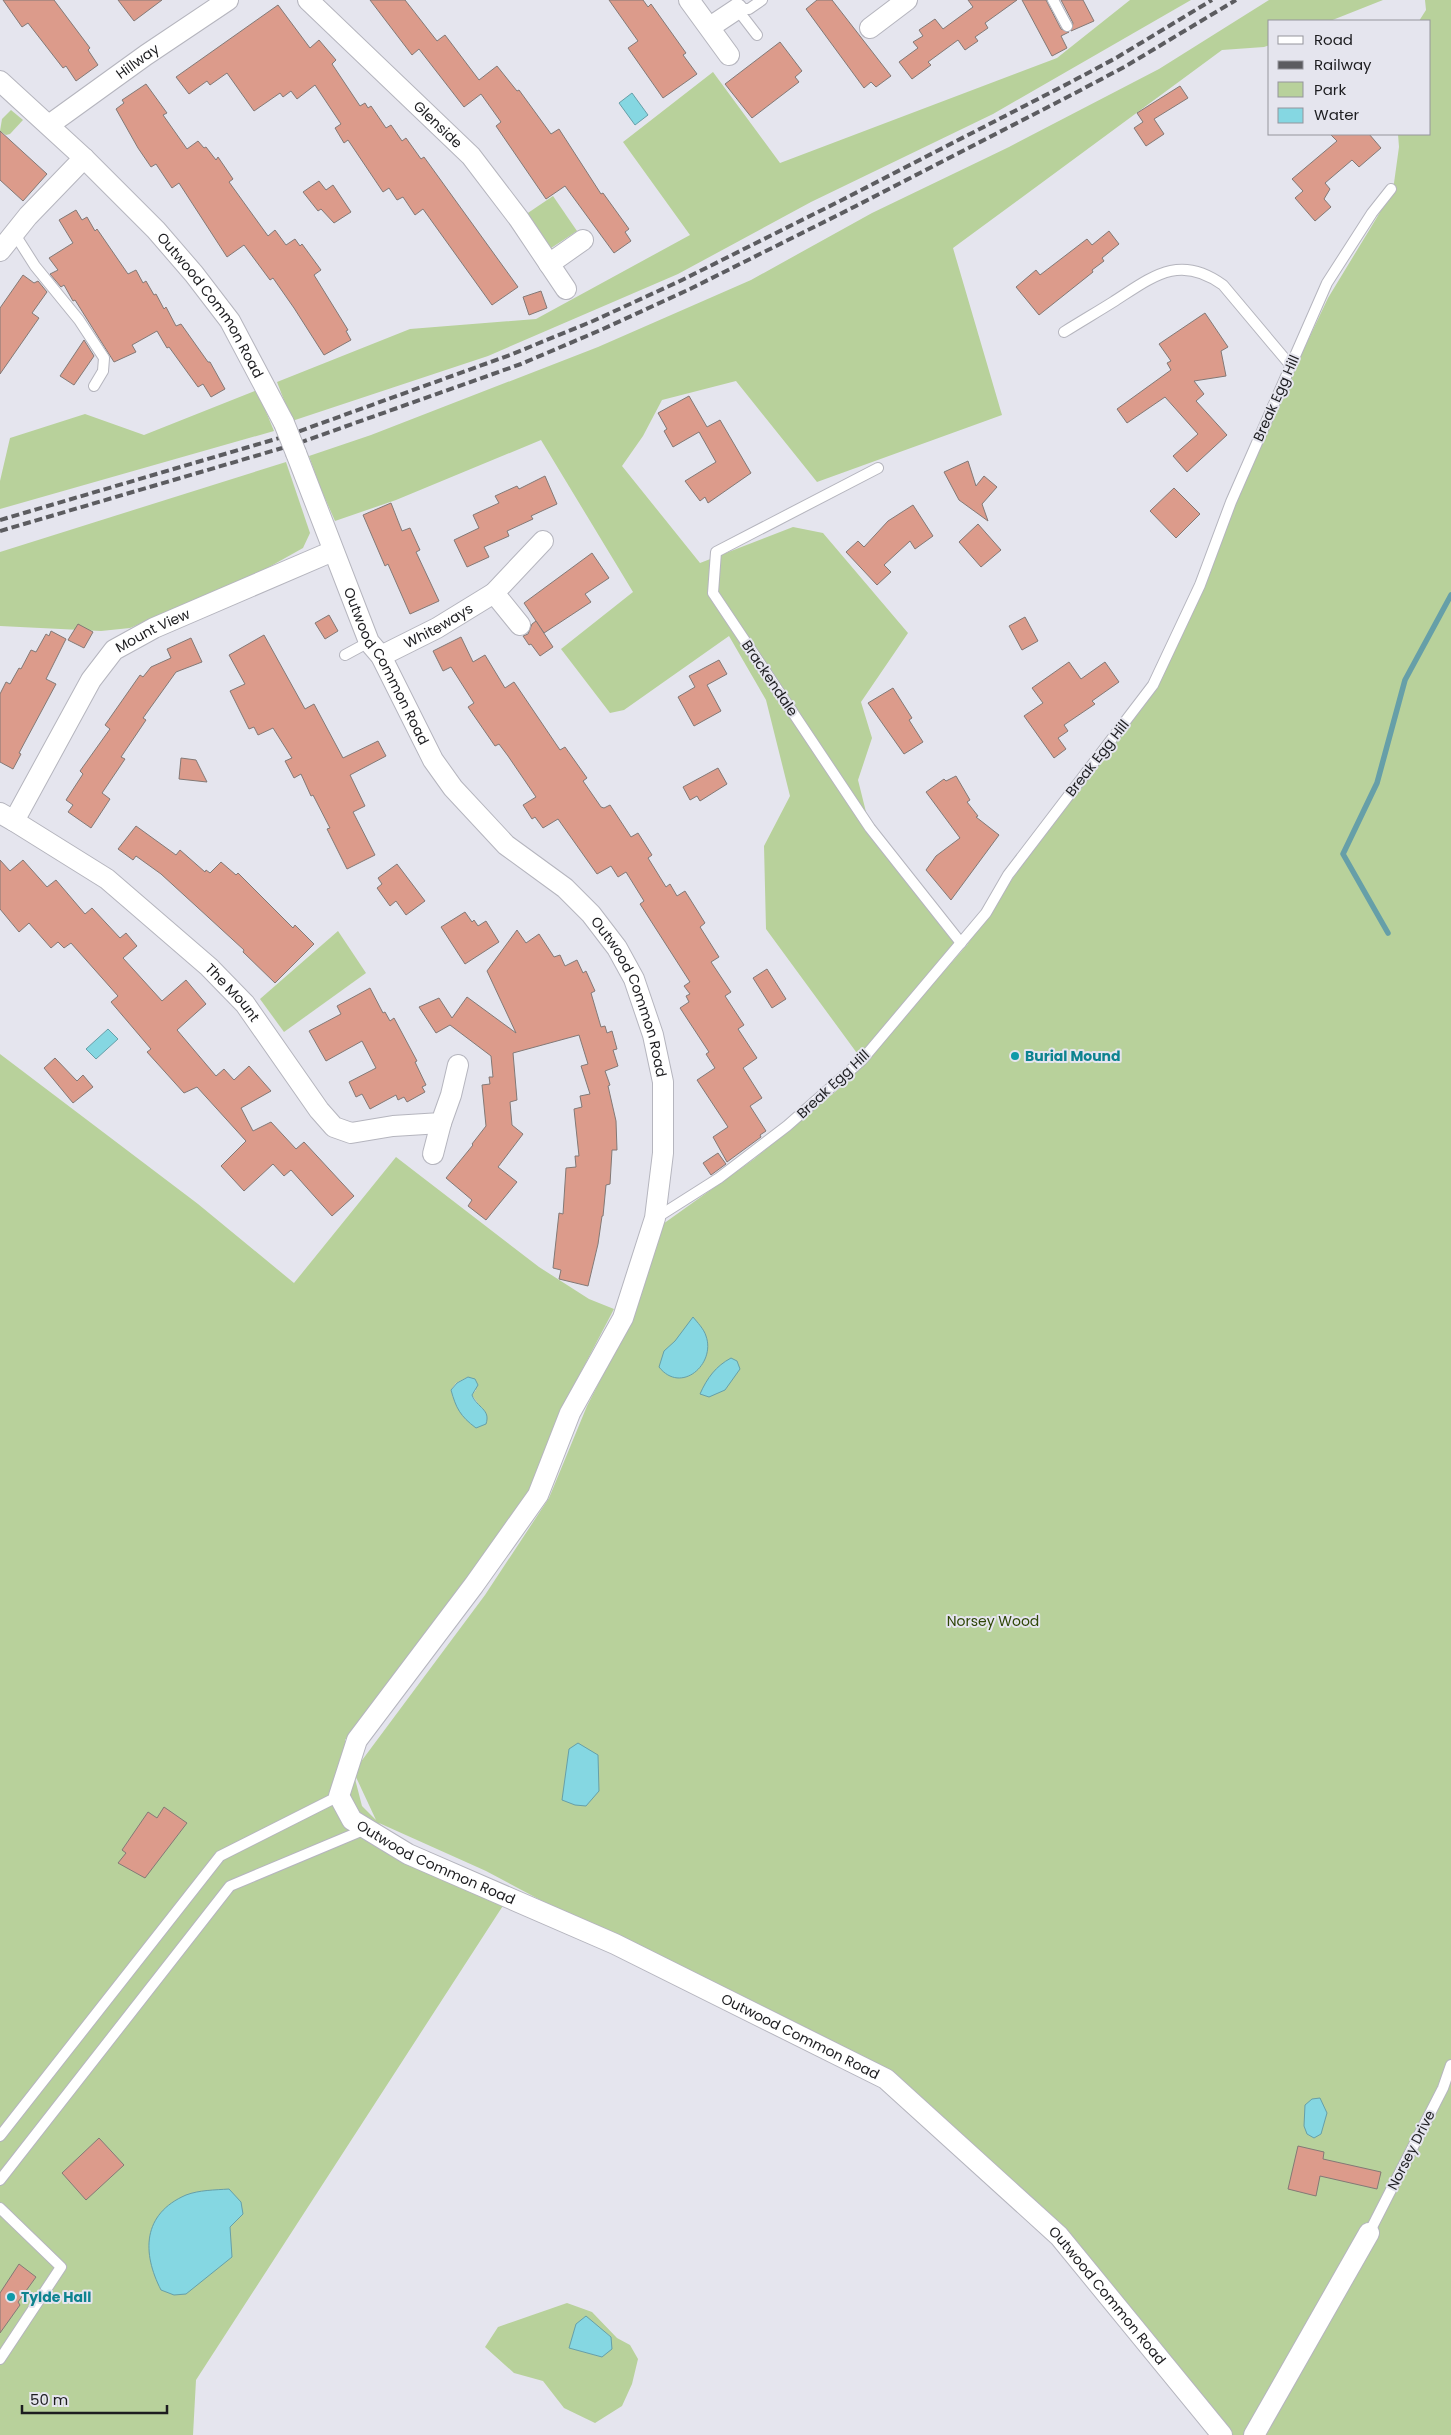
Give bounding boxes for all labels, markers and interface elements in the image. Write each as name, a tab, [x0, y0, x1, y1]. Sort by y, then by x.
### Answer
legend	[1268, 20, 1431, 135]
text: Road	[1314, 29, 1353, 50]
street label: Hillway	[112, 39, 163, 84]
text: Railway	[1314, 54, 1372, 75]
text: Park	[1314, 79, 1346, 100]
street label: Glenside	[409, 96, 467, 153]
text: Water	[1314, 104, 1360, 125]
street label: Outwood Common Road	[152, 228, 268, 381]
street label: Break Egg Hill	[1248, 352, 1304, 444]
street label: Outwood Common Road	[339, 584, 434, 748]
street label: Whiteways	[401, 598, 477, 653]
street label: Mount View	[112, 604, 194, 657]
street label: Brackendale	[737, 636, 803, 720]
street label: Break Egg Hill	[1061, 715, 1133, 801]
street label: Outwood Common Road	[586, 912, 672, 1079]
street label: The Mount	[201, 959, 264, 1026]
street label: Break Egg Hill	[792, 1045, 874, 1123]
place label: Burial Mound	[1025, 1046, 1121, 1066]
marker: Burial Mound	[1009, 1050, 1021, 1062]
park label: Norsey Wood	[947, 1611, 1039, 1631]
street label: Outwood Common Road	[353, 1815, 518, 1909]
street label: Outwood Common Road	[718, 1988, 883, 2084]
street label: Norsey Drive	[1382, 2107, 1440, 2193]
street label: Outwood Common Road	[1044, 2221, 1171, 2369]
place label: Tylde Hall	[21, 2287, 91, 2307]
marker: Tylde Hall	[5, 2291, 17, 2303]
scale bar	[22, 2382, 168, 2414]
text: 50 m	[30, 2389, 68, 2410]

